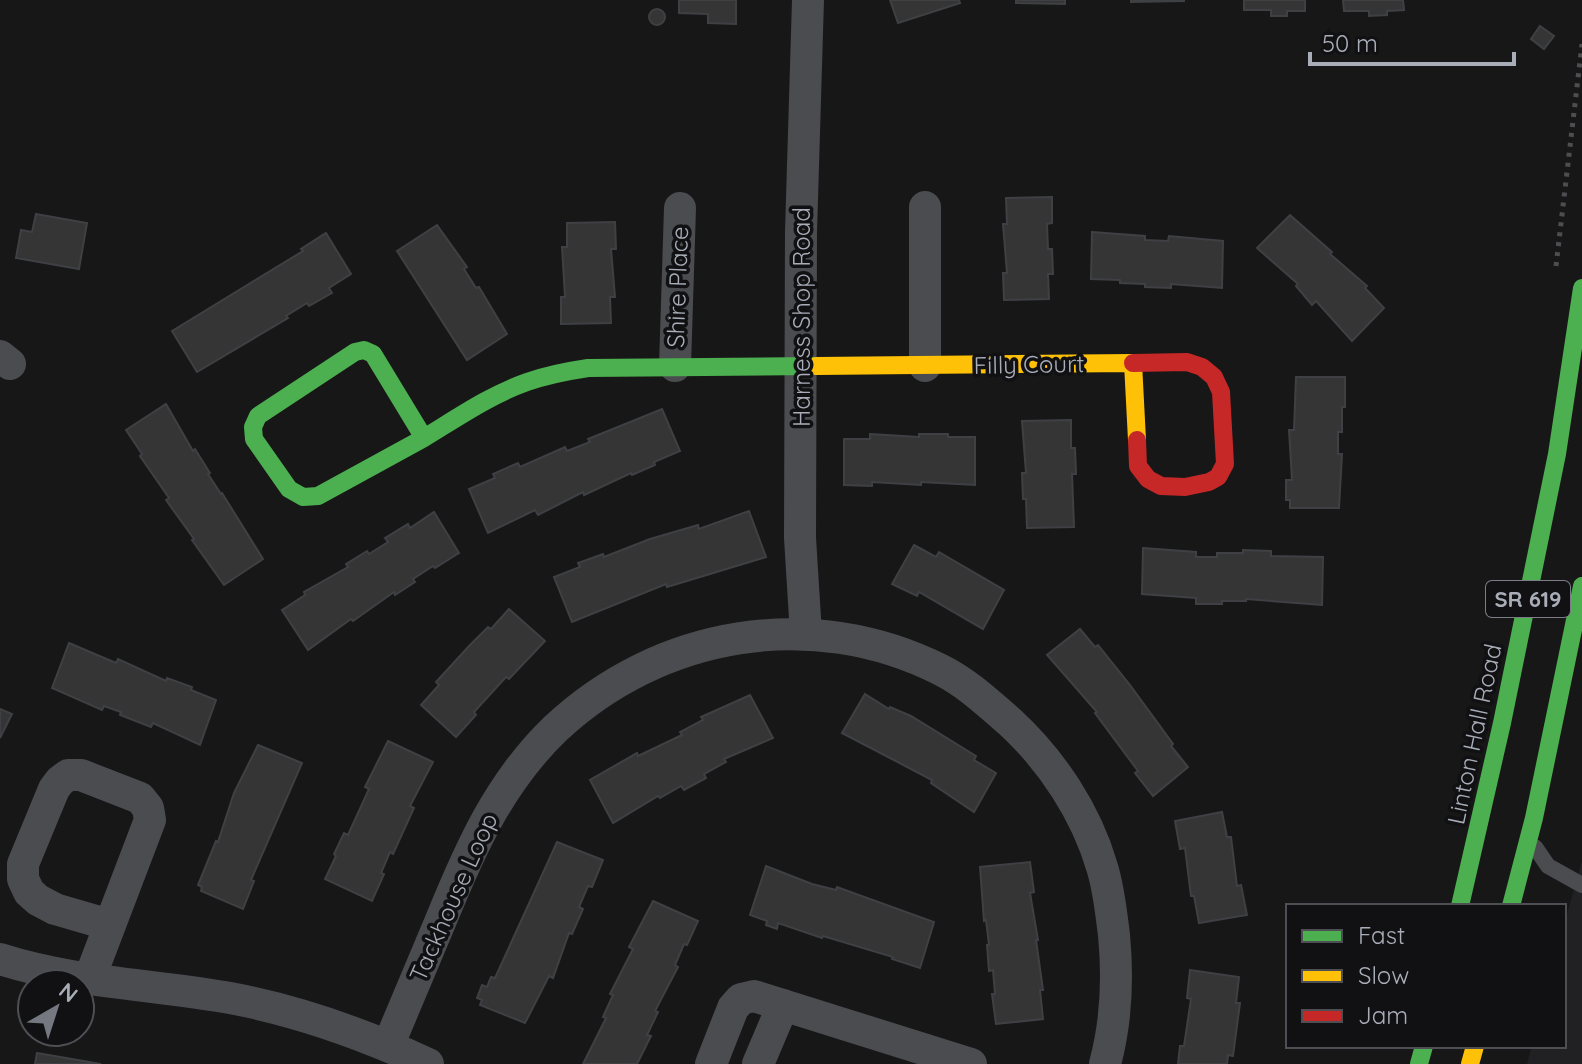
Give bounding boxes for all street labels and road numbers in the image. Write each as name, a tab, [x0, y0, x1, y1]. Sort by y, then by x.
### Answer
street label: Harness Shop Road	[786, 207, 816, 427]
street label: Shire Place	[660, 226, 694, 348]
street label: Filly Court	[973, 348, 1085, 380]
road number: SR 619	[1486, 581, 1570, 617]
street label: Linton Hall Road	[1440, 641, 1508, 827]
street label: Tackhouse Loop	[402, 808, 504, 986]

